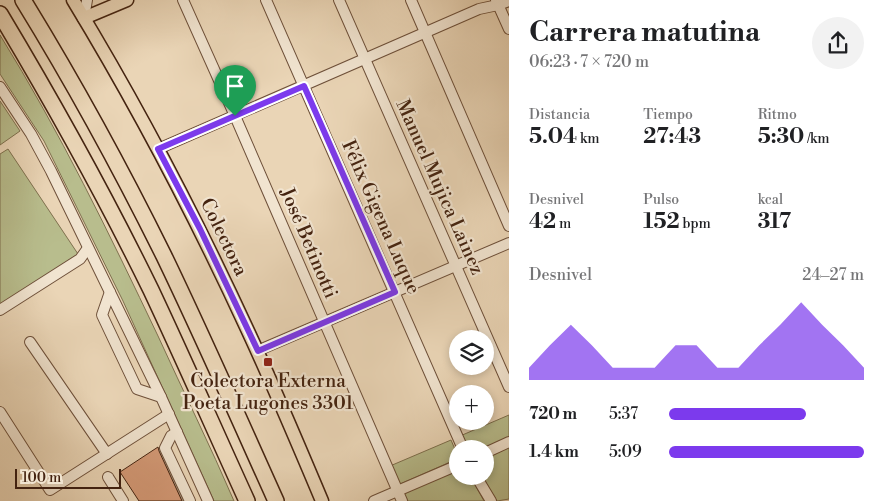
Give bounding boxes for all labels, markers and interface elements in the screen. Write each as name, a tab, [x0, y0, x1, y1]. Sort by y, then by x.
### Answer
text: Carrera matutina	[529, 15, 760, 50]
button: share	[812, 17, 864, 69]
text: 06:23 · 7 × 720 m	[529, 52, 649, 72]
pin	[214, 65, 256, 116]
icon: arrive	[221, 72, 249, 100]
street label: Manuel Mujica Lainez	[390, 96, 490, 278]
text: Distancia	[529, 106, 590, 124]
text: Tiempo	[643, 106, 693, 124]
text: Ritmo	[758, 106, 797, 124]
text: 5.04	[529, 124, 577, 150]
text: 27:43	[643, 124, 701, 150]
text: 5:30	[758, 124, 804, 150]
text: km	[577, 130, 600, 148]
text: /km	[804, 130, 829, 148]
street label: Félix Gigena Luque	[336, 136, 426, 298]
street label: José Betinotti	[274, 183, 343, 302]
text: Desnivel	[529, 191, 584, 209]
text: Pulso	[643, 191, 679, 209]
text: kcal	[758, 191, 783, 209]
street label: Colectora	[195, 194, 253, 280]
text: 42	[529, 209, 556, 235]
text: 152	[643, 209, 680, 235]
text: 317	[758, 209, 791, 235]
text: m	[556, 215, 571, 233]
text: bpm	[680, 215, 711, 233]
text: Desnivel	[529, 265, 592, 285]
text: 24–27 m	[802, 265, 864, 285]
map controls	[449, 330, 494, 485]
button: layers	[449, 330, 494, 375]
marker: Colectora Externa Poeta Lugones 3301	[262, 356, 274, 368]
place label: Colectora Externa Poeta Lugones 3301	[183, 369, 353, 415]
button: +	[449, 385, 494, 430]
text: 720 m	[529, 404, 577, 424]
text: 5:37	[609, 404, 638, 424]
button: −	[449, 440, 494, 485]
text: 1.4 km	[529, 442, 579, 462]
text: 5:09	[609, 442, 642, 462]
scale bar	[15, 466, 121, 489]
text: 100 m	[22, 469, 61, 487]

